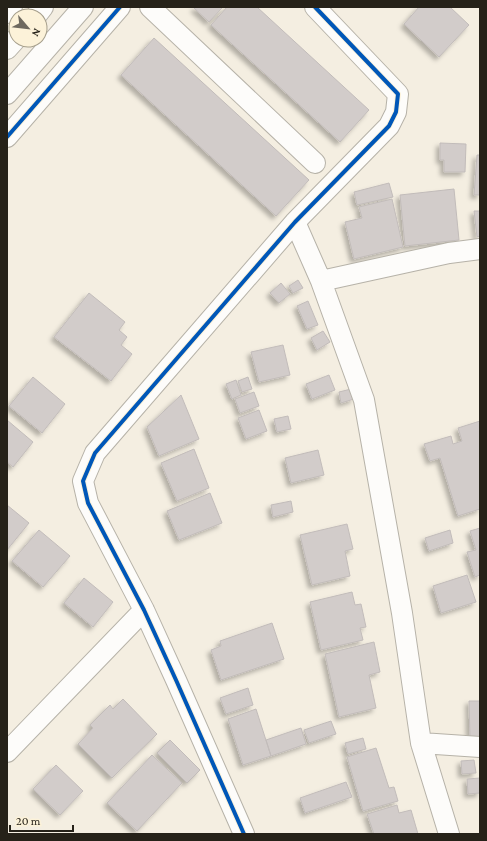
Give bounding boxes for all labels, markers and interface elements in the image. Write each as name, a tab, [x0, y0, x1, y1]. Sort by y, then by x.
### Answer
north arrow	[8, 8, 48, 48]
text: N	[30, 27, 44, 39]
scale bar	[10, 807, 73, 833]
text: 20 m	[16, 814, 41, 828]

